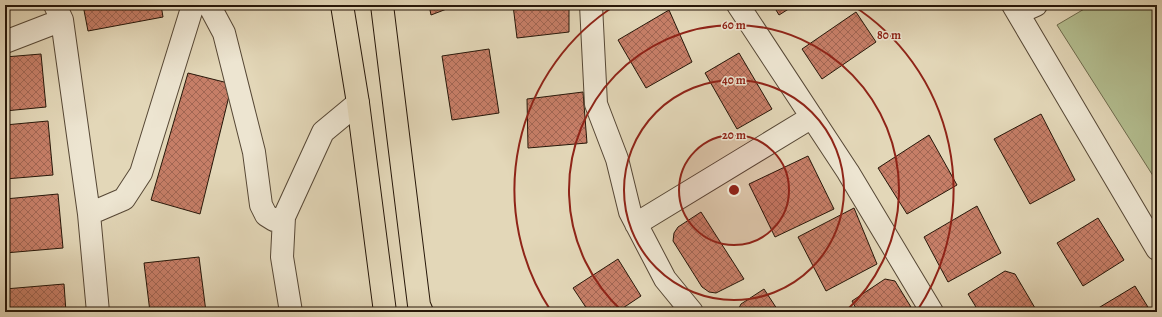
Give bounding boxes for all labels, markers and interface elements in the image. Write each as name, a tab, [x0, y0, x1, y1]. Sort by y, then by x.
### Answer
text: 60 m	[722, 17, 746, 33]
text: 80 m	[877, 27, 901, 43]
text: 40 m	[722, 72, 746, 88]
text: 20 m	[722, 127, 746, 143]
centre of rings	[727, 183, 741, 197]

